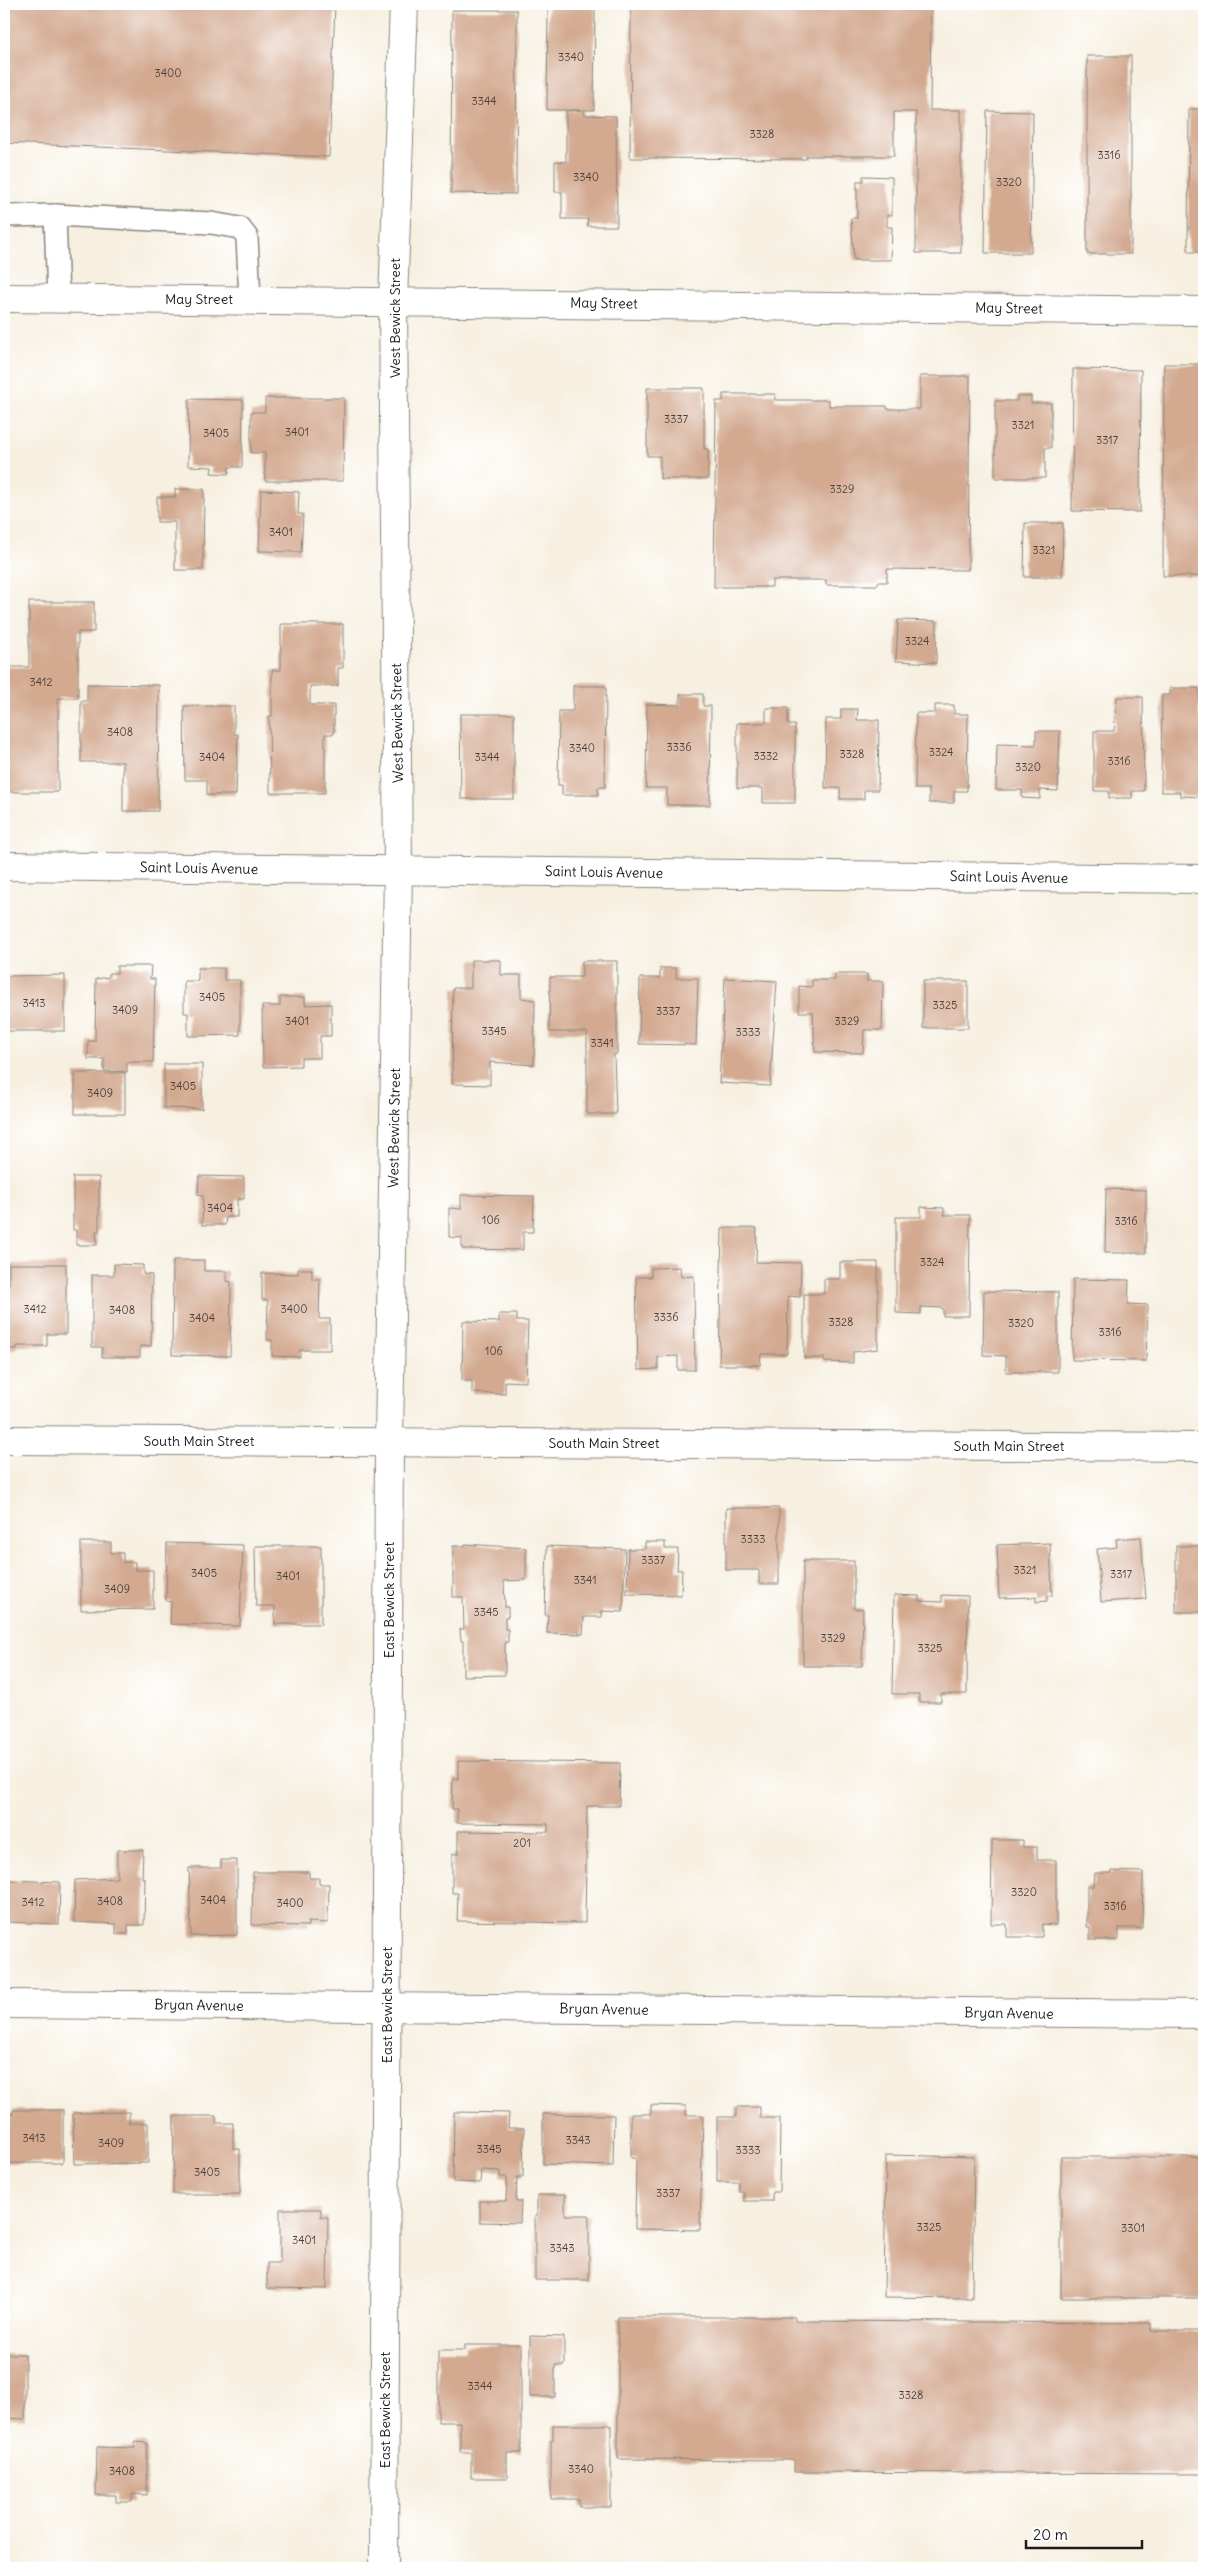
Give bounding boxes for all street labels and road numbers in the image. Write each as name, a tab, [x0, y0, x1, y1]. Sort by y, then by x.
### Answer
street label: West Bewick Street	[386, 258, 404, 378]
street label: May Street	[165, 290, 233, 308]
street label: May Street	[570, 293, 638, 313]
street label: May Street	[975, 298, 1043, 318]
street label: West Bewick Street	[387, 663, 407, 783]
street label: Saint Louis Avenue	[140, 858, 258, 878]
street label: Saint Louis Avenue	[545, 862, 663, 882]
street label: Saint Louis Avenue	[950, 867, 1068, 887]
street label: West Bewick Street	[384, 1068, 404, 1188]
street label: South Main Street	[143, 1432, 255, 1450]
street label: South Main Street	[548, 1434, 660, 1452]
street label: South Main Street	[953, 1437, 1065, 1455]
street label: East Bewick Street	[380, 1542, 398, 1658]
street label: East Bewick Street	[378, 1947, 396, 2063]
street label: Bryan Avenue	[154, 1995, 244, 2015]
street label: Bryan Avenue	[559, 1999, 649, 2019]
street label: Bryan Avenue	[964, 2003, 1054, 2023]
street label: East Bewick Street	[376, 2352, 394, 2468]

